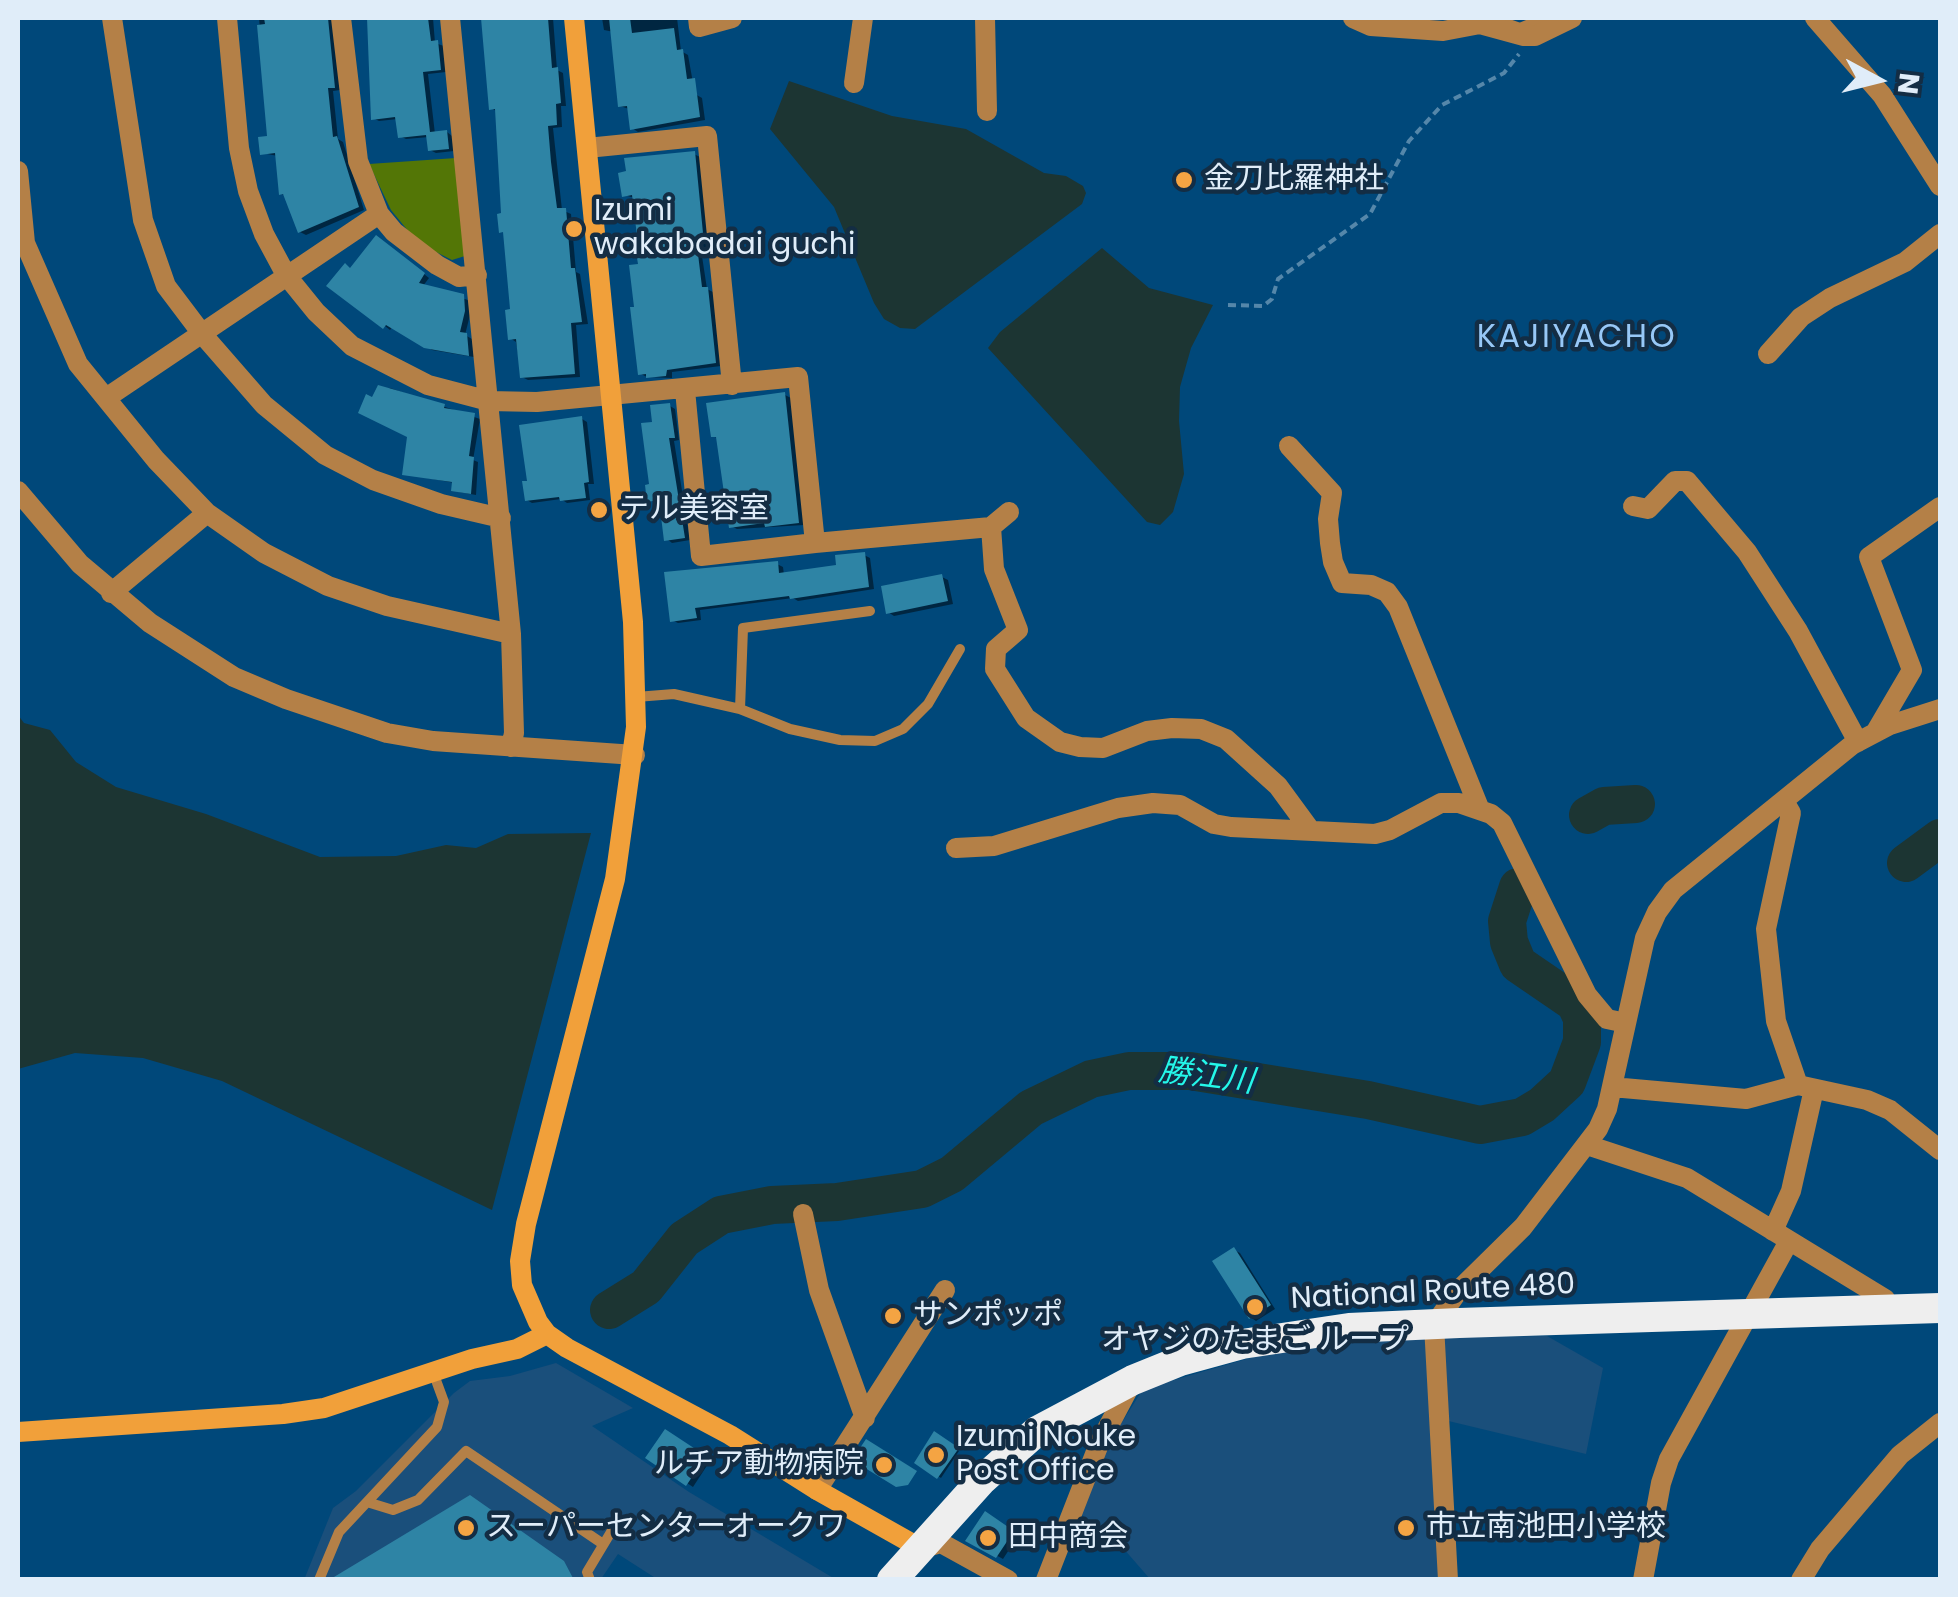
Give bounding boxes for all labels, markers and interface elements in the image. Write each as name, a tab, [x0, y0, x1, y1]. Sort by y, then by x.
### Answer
north arrow	[1828, 30, 1928, 130]
text: N	[1888, 71, 1929, 97]
place label: 金刀比羅神社	[1204, 162, 1384, 198]
marker: 金刀比羅神社	[1173, 169, 1195, 191]
place label: Izumi wakabadai guchi	[594, 194, 855, 264]
marker: Izumi wakabadai guchi	[563, 218, 585, 240]
district label: KAJIYACHO	[1477, 320, 1677, 358]
place label: テル美容室	[619, 492, 769, 528]
marker: テル美容室	[588, 499, 610, 521]
water label: 勝江川	[1156, 1053, 1256, 1103]
street label: National Route 480	[1290, 1268, 1576, 1318]
marker: オヤジのたまご ループ	[1244, 1296, 1266, 1318]
place label: サンポッポ	[913, 1298, 1063, 1334]
marker: サンポッポ	[882, 1305, 904, 1327]
place label: オヤジのたまご ループ	[1101, 1323, 1409, 1359]
place label: Izumi Nouke Post Office	[956, 1420, 1136, 1490]
marker: Izumi Nouke Post Office	[925, 1444, 947, 1466]
place label: ルチア動物病院	[654, 1447, 864, 1483]
marker: ルチア動物病院	[873, 1454, 895, 1476]
place label: スーパーセンターオークワ	[486, 1510, 846, 1546]
place label: 市立南池田小学校	[1426, 1510, 1666, 1546]
marker: スーパーセンターオークワ	[455, 1517, 477, 1539]
marker: 市立南池田小学校	[1395, 1517, 1417, 1539]
place label: 田中商会	[1008, 1520, 1128, 1556]
marker: 田中商会	[977, 1527, 999, 1549]

